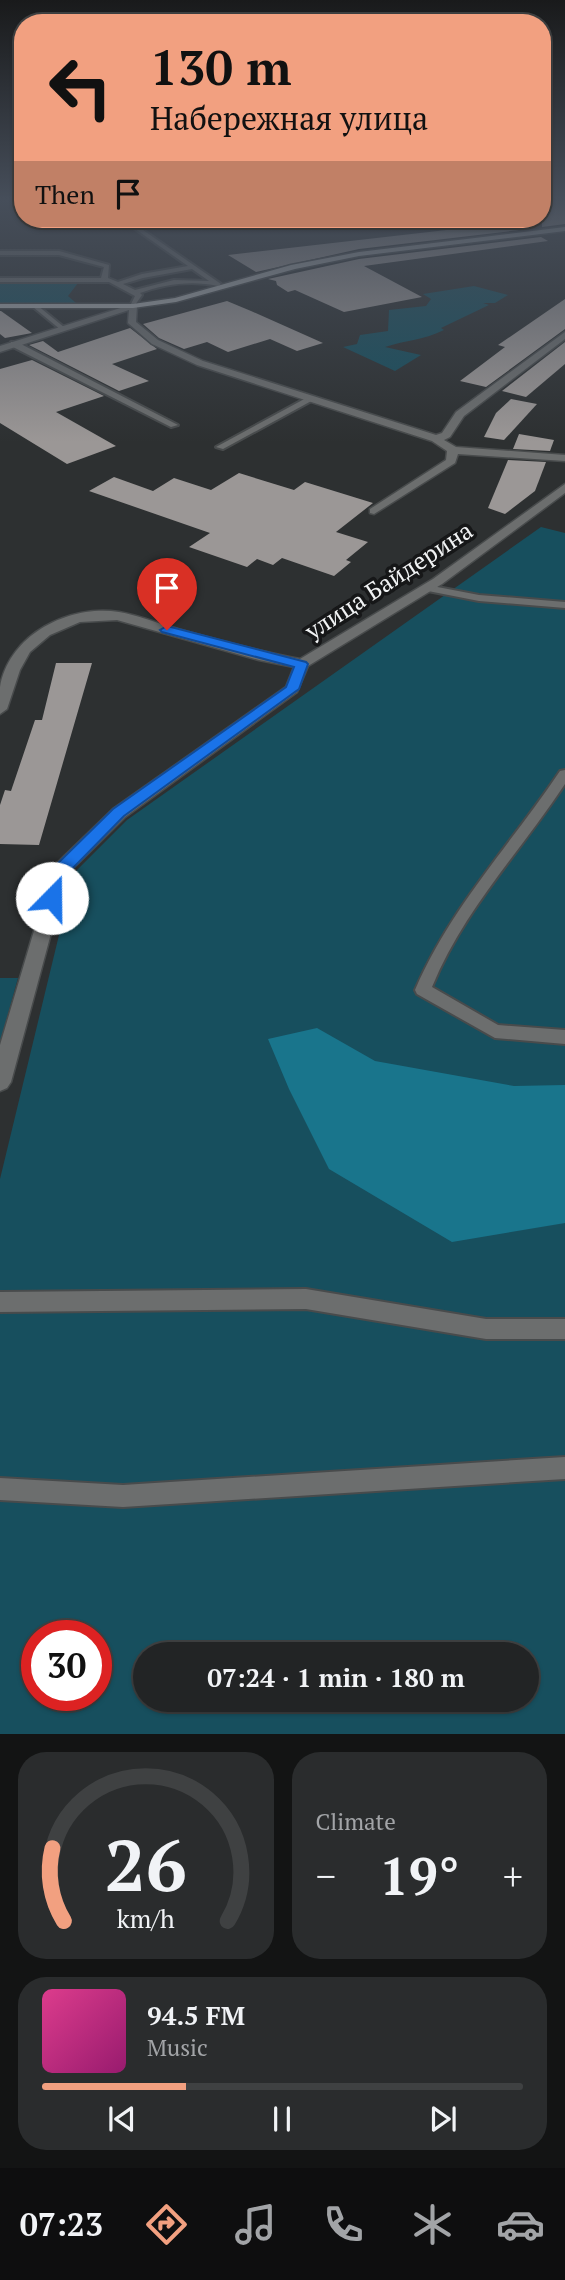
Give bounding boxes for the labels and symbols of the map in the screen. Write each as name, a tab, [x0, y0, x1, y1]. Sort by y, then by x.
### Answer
street label: улица Байдерина	[298, 514, 479, 647]
pin	[137, 558, 197, 630]
position arrow	[15, 861, 89, 935]
speed limit sign: 30	[21, 1620, 112, 1711]

